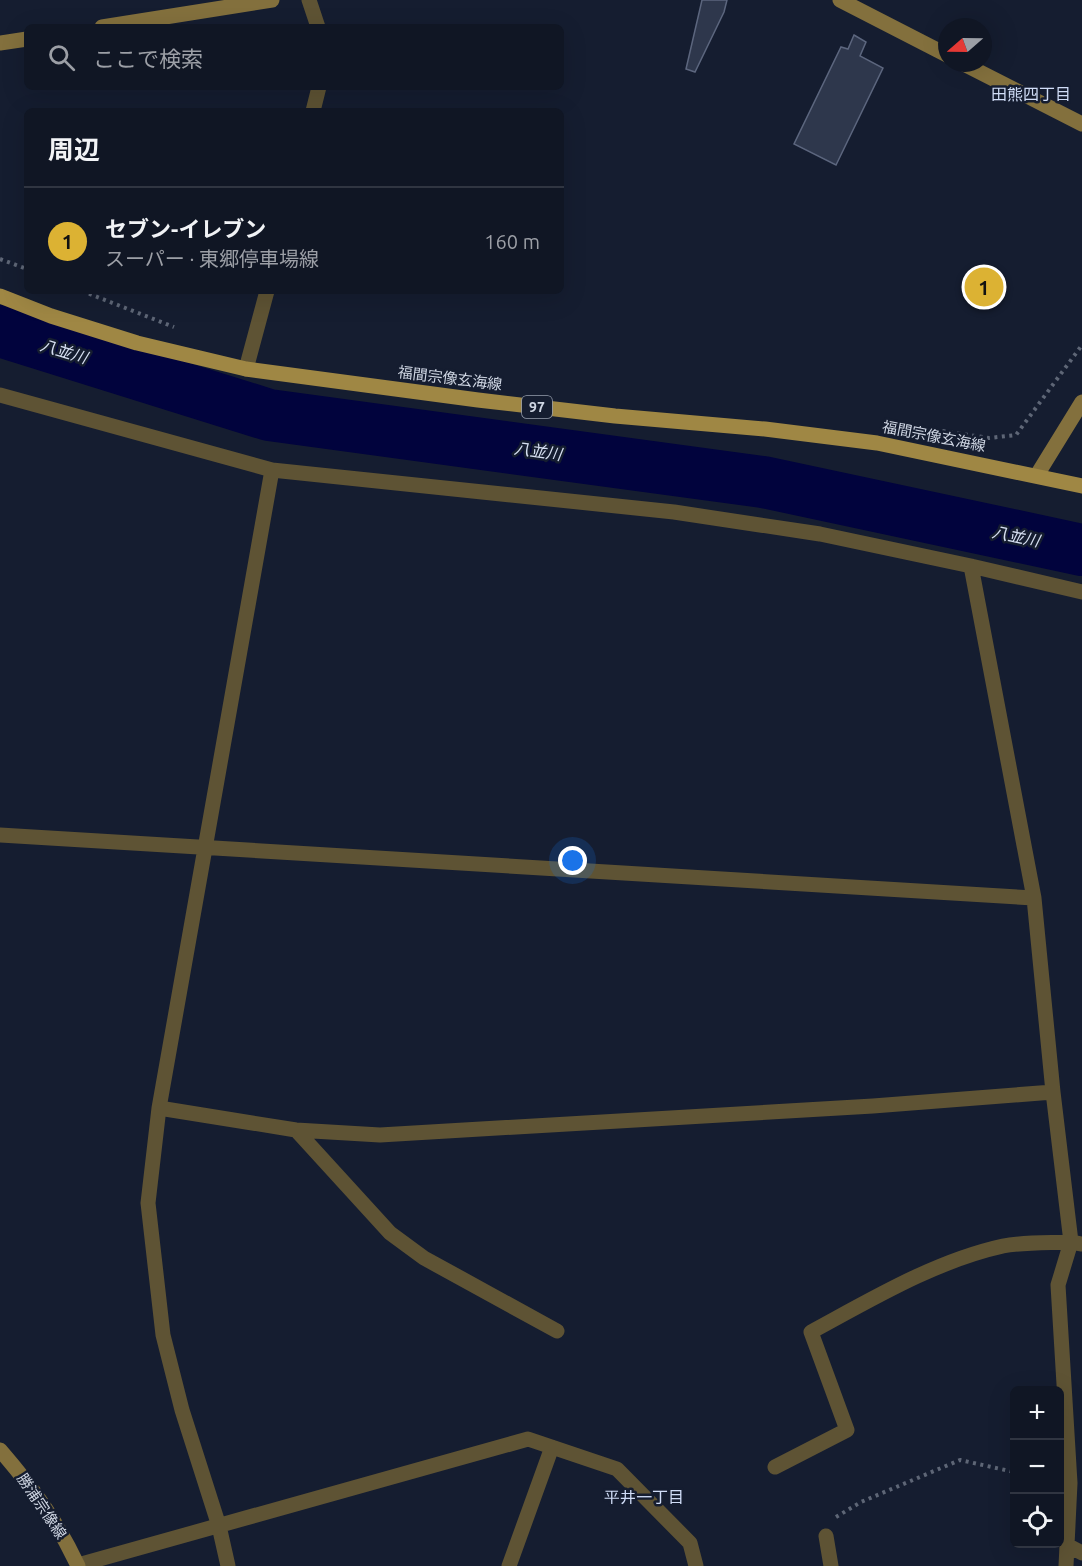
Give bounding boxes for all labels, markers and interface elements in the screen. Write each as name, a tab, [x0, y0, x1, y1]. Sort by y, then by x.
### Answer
north arrow	[938, 18, 992, 72]
search box	[24, 24, 564, 90]
icon: search	[45, 41, 78, 74]
text: ここで検索	[93, 46, 203, 71]
district label: 田熊四丁目	[991, 85, 1071, 103]
text: 周辺	[48, 135, 100, 164]
text: セブン-イレブン	[105, 216, 266, 241]
text: 1	[62, 230, 73, 253]
text: 160 m	[484, 230, 540, 253]
text: スーパー · 東郷停車場線	[105, 247, 319, 270]
pin: 1	[964, 264, 1004, 310]
water label: 八並川	[38, 335, 91, 367]
street label: 福間宗像玄海線	[397, 363, 503, 393]
road number: 97	[522, 396, 552, 418]
street label: 福間宗像玄海線	[881, 418, 987, 454]
water label: 八並川	[513, 439, 565, 464]
water label: 八並川	[991, 522, 1043, 550]
your location	[558, 846, 587, 875]
map controls	[1010, 1386, 1064, 1548]
button: +	[1010, 1386, 1064, 1440]
button: −	[1010, 1440, 1064, 1494]
street label: 勝浦宗像線	[14, 1470, 70, 1542]
district label: 平井一丁目	[604, 1488, 684, 1506]
button: locate	[1010, 1494, 1064, 1548]

